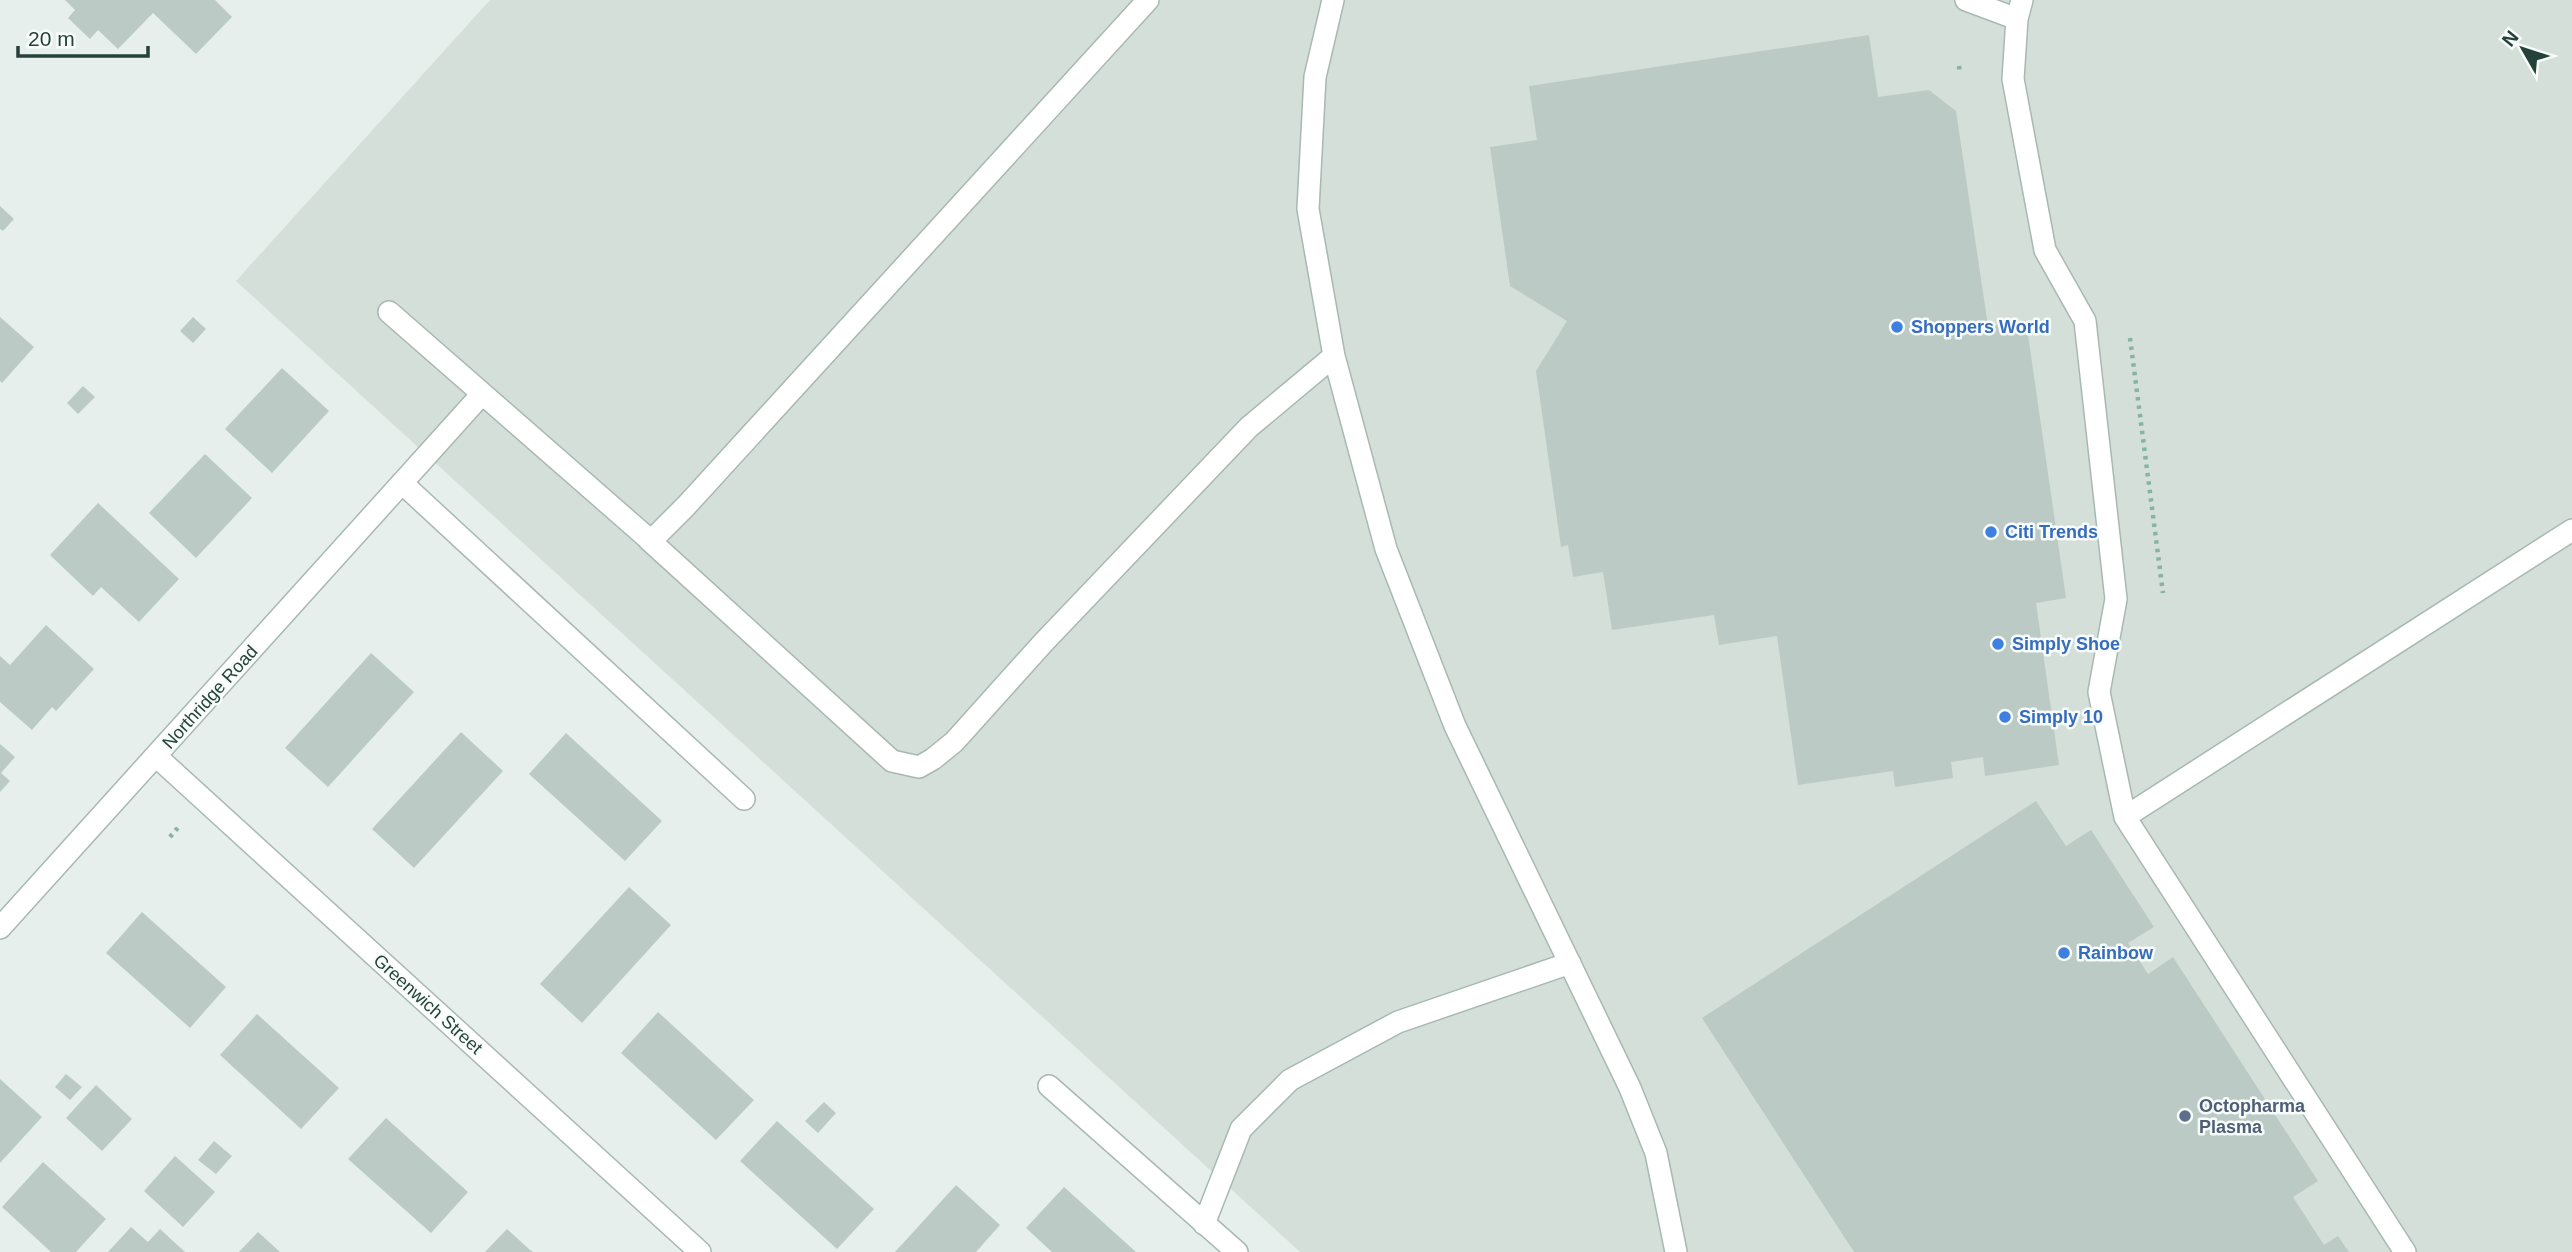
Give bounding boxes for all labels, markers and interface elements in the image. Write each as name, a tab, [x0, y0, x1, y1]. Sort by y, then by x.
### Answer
scale bar	[18, 14, 147, 58]
north arrow	[2488, 14, 2558, 84]
text: 20 m	[28, 27, 75, 50]
text: N	[2498, 27, 2523, 51]
place label: Shoppers World	[1911, 317, 2050, 337]
marker: Shoppers World	[1889, 319, 1905, 335]
place label: Citi Trends	[2005, 522, 2098, 542]
marker: Citi Trends	[1983, 524, 1999, 540]
place label: Simply Shoe	[2012, 634, 2120, 654]
marker: Simply Shoe	[1990, 636, 2006, 652]
street label: Northridge Road	[158, 641, 262, 753]
place label: Simply 10	[2019, 707, 2103, 727]
marker: Simply 10	[1997, 709, 2013, 725]
place label: Rainbow	[2078, 943, 2154, 963]
marker: Rainbow	[2056, 945, 2072, 961]
street label: Greenwich Street	[370, 950, 486, 1058]
place label: Octopharma Plasma	[2199, 1096, 2306, 1137]
marker: Octopharma Plasma	[2177, 1108, 2193, 1124]

